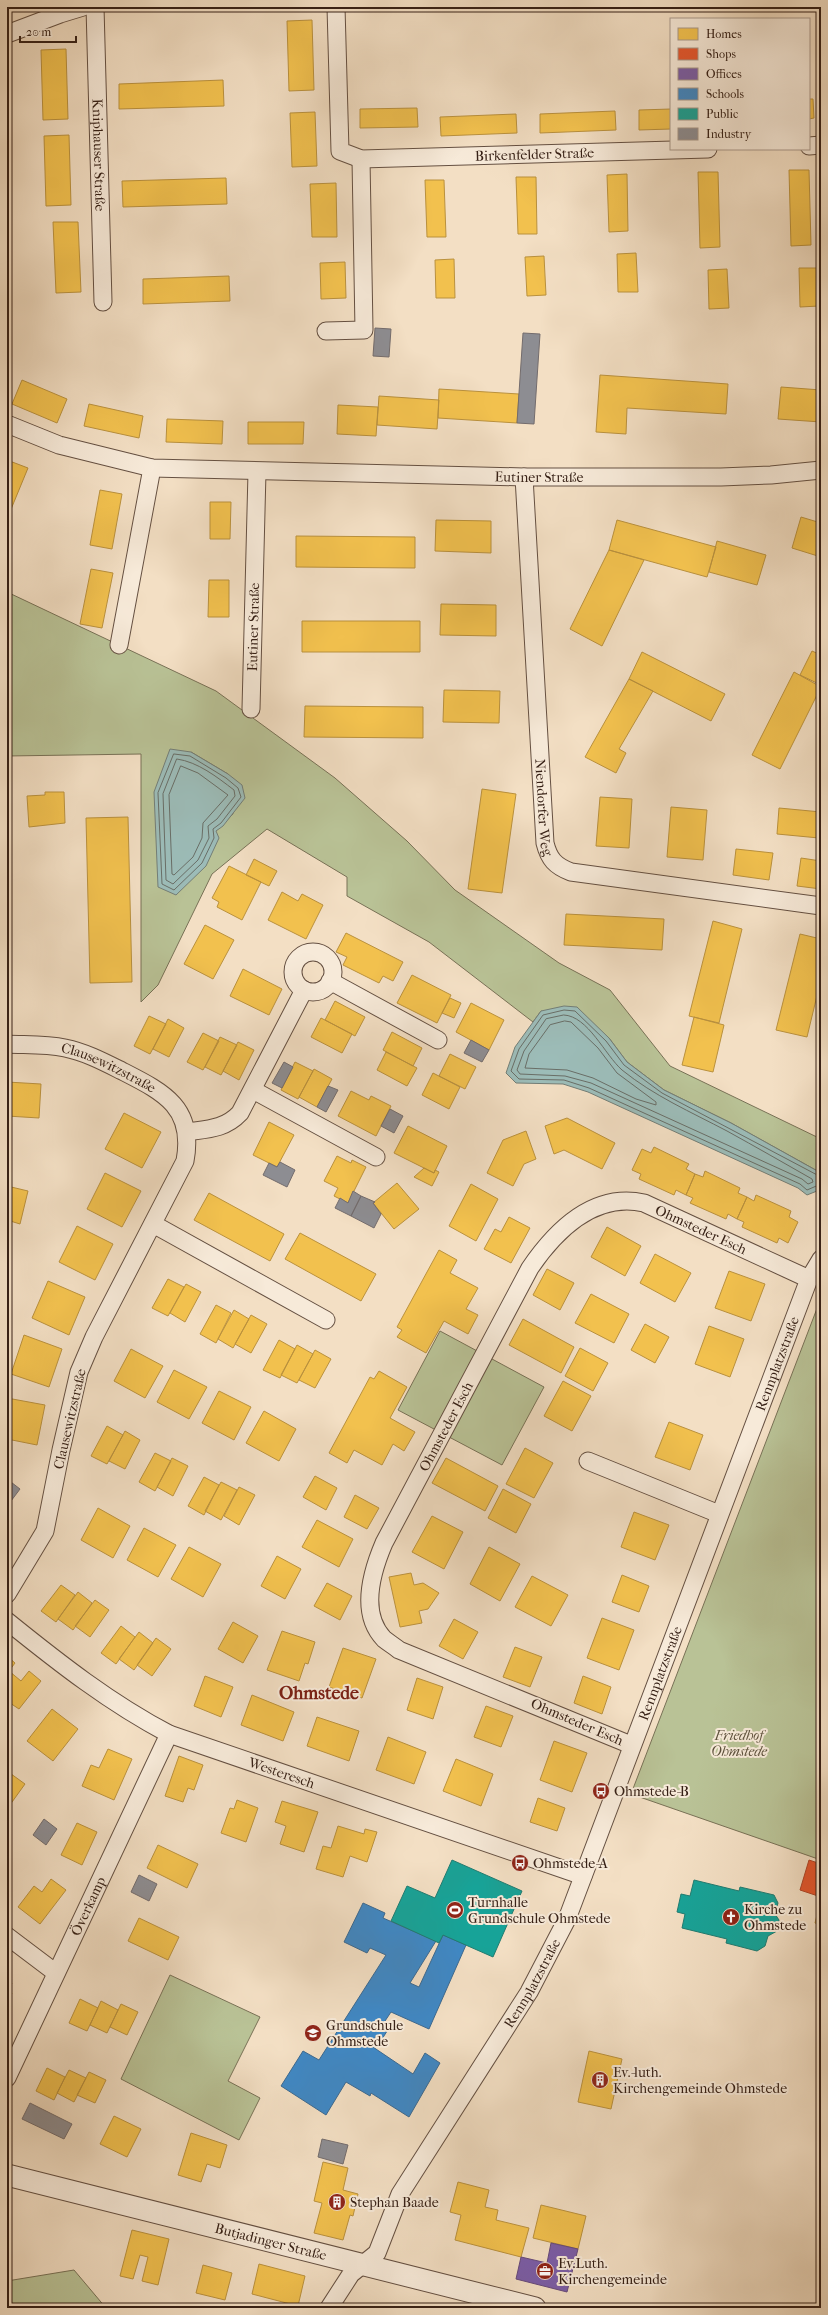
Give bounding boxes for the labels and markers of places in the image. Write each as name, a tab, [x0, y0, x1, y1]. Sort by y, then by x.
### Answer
bus stop icon: Ohmstede-B	[591, 1781, 611, 1801]
place label: Ohmstede-B	[614, 1783, 689, 1800]
bus stop icon: Ohmstede-A	[510, 1853, 530, 1873]
place label: Ohmstede-A	[533, 1855, 609, 1872]
place label: Turnhalle Grundschule Ohmstede	[468, 1894, 610, 1927]
sports icon: Turnhalle Grundschule Ohmstede	[445, 1900, 465, 1920]
place label: Kirche zu Ohmstede	[744, 1901, 806, 1934]
church icon: Kirche zu Ohmstede	[721, 1907, 741, 1927]
place label: Grundschule Ohmstede	[326, 2017, 403, 2050]
school or university icon: Grundschule Ohmstede	[303, 2023, 323, 2043]
place label: Ev.-luth. Kirchengemeinde Ohmstede	[613, 2064, 787, 2097]
building icon: Ev.-luth. Kirchengemeinde Ohmstede	[590, 2070, 610, 2090]
building icon: Stephan Baade	[327, 2192, 347, 2212]
place label: Stephan Baade	[350, 2194, 439, 2211]
place label: Ev.Luth. Kirchengemeinde	[558, 2255, 667, 2288]
office icon: Ev.Luth. Kirchengemeinde	[535, 2261, 555, 2281]

